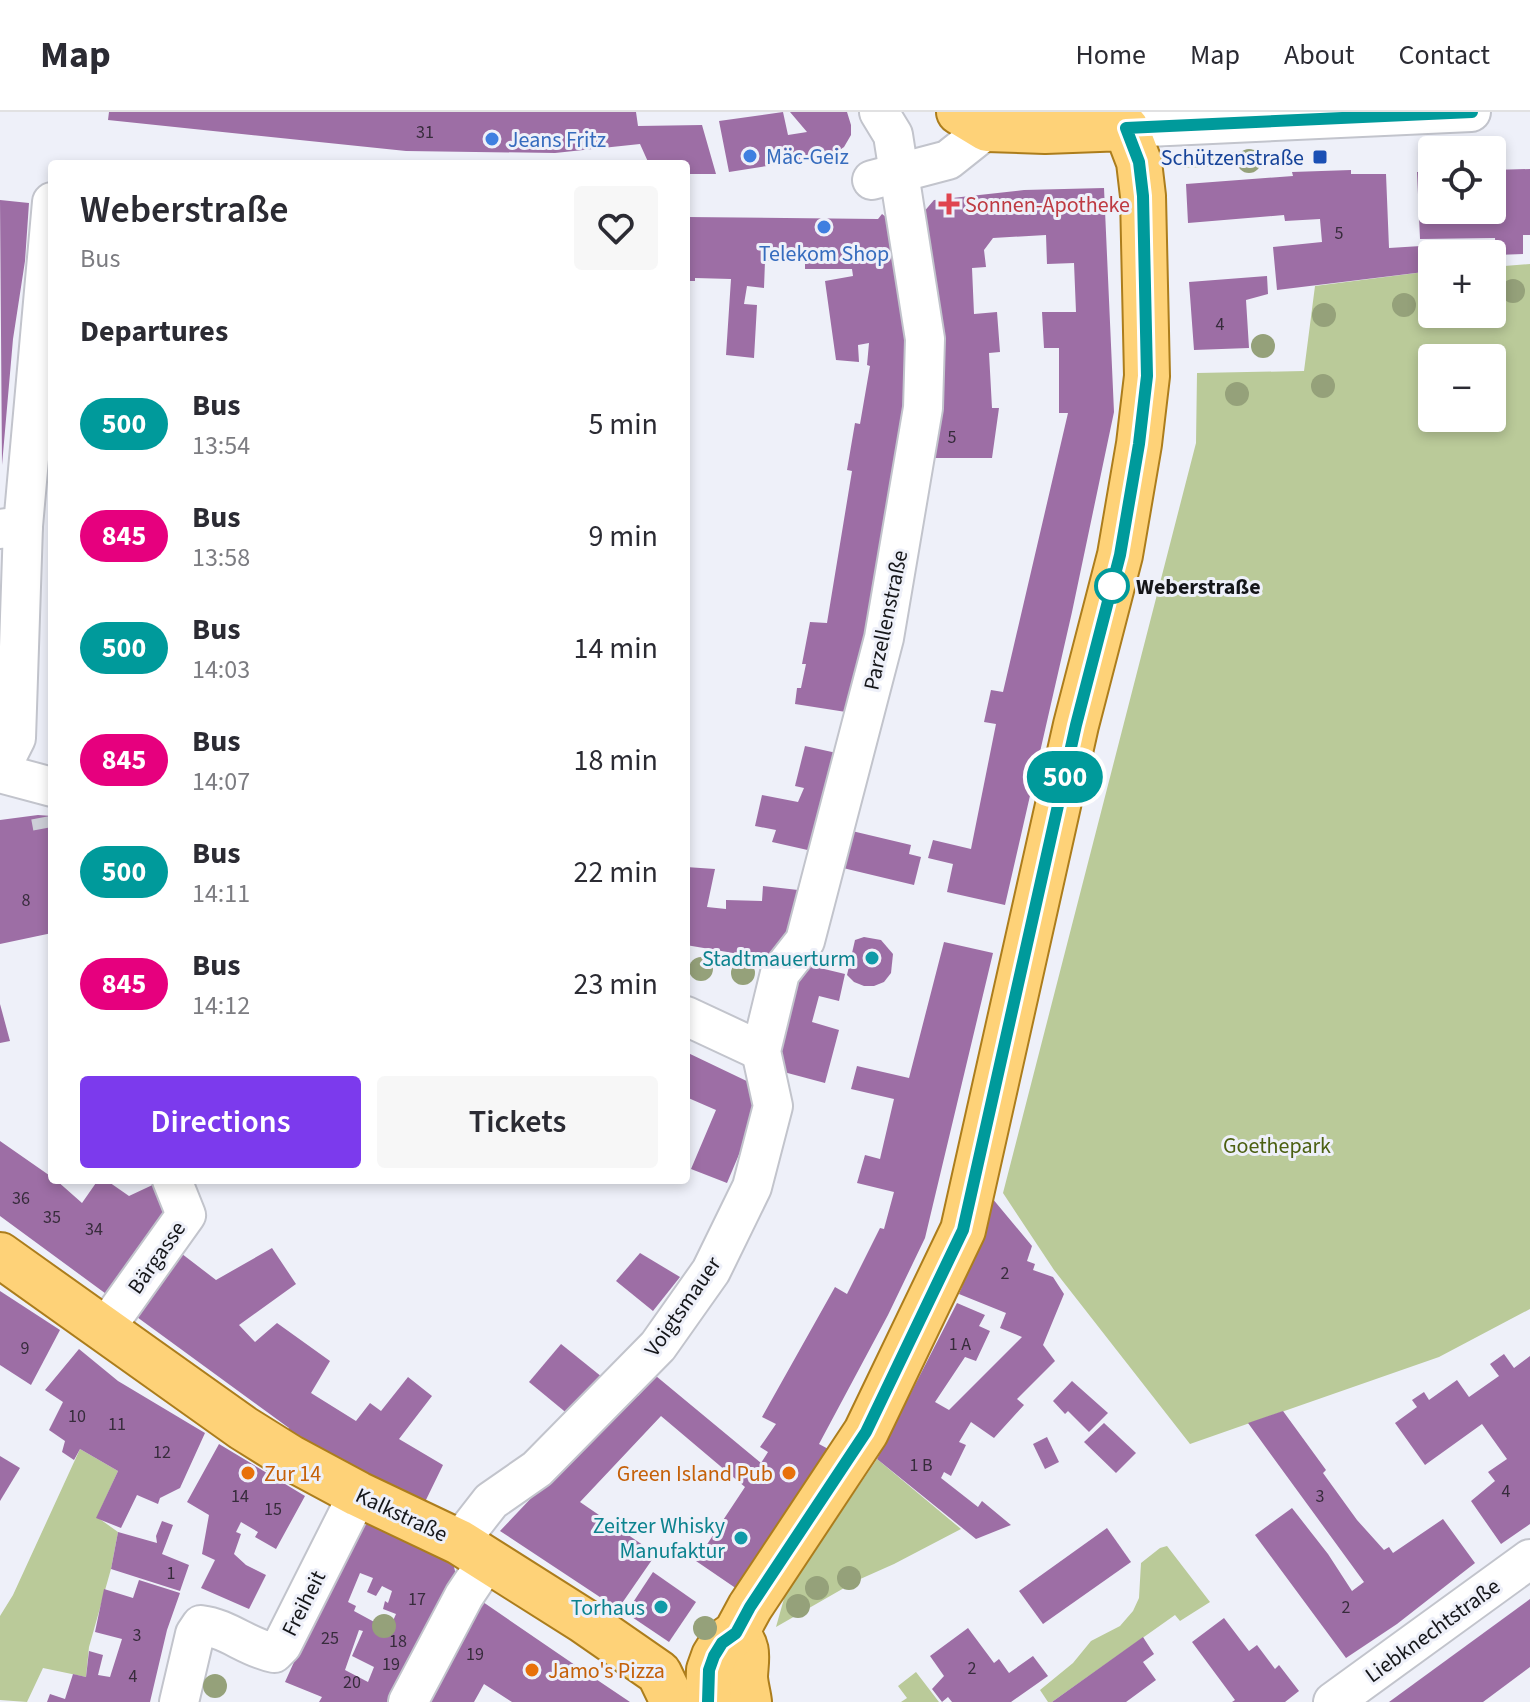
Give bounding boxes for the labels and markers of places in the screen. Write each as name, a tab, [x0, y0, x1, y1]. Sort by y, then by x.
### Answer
place label: Jeans Fritz	[508, 124, 606, 156]
marker: Jeans Fritz	[483, 130, 501, 148]
place label: Mäc-Geiz	[766, 141, 849, 173]
place label: Schützenstraße	[1161, 142, 1304, 174]
marker: Mäc-Geiz	[741, 147, 759, 165]
marker: Schützenstraße	[1311, 148, 1329, 166]
place label: Sonnen-Apotheke	[965, 189, 1130, 221]
marker: Sonnen-Apotheke	[940, 195, 958, 213]
marker: Telekom Shop	[815, 218, 833, 236]
place label: Telekom Shop	[759, 238, 889, 270]
marker: Weberstraße	[1095, 569, 1129, 603]
place label: Weberstraße	[1136, 571, 1261, 603]
place label: Stadtmauerturm	[702, 943, 856, 975]
marker: Stadtmauerturm	[863, 949, 881, 967]
place label: Zur 14	[264, 1458, 321, 1490]
place label: Green Island Pub	[617, 1458, 773, 1490]
marker: Zur 14	[239, 1464, 257, 1482]
marker: Green Island Pub	[780, 1464, 798, 1482]
place label: Zeitzer Whisky Manufaktur	[593, 1510, 726, 1567]
marker: Zeitzer Whisky Manufaktur	[732, 1529, 750, 1547]
place label: Torhaus	[571, 1592, 645, 1624]
marker: Torhaus	[652, 1598, 670, 1616]
place label: Jamo's Pizza	[548, 1655, 665, 1687]
marker: Jamo's Pizza	[523, 1661, 541, 1679]

